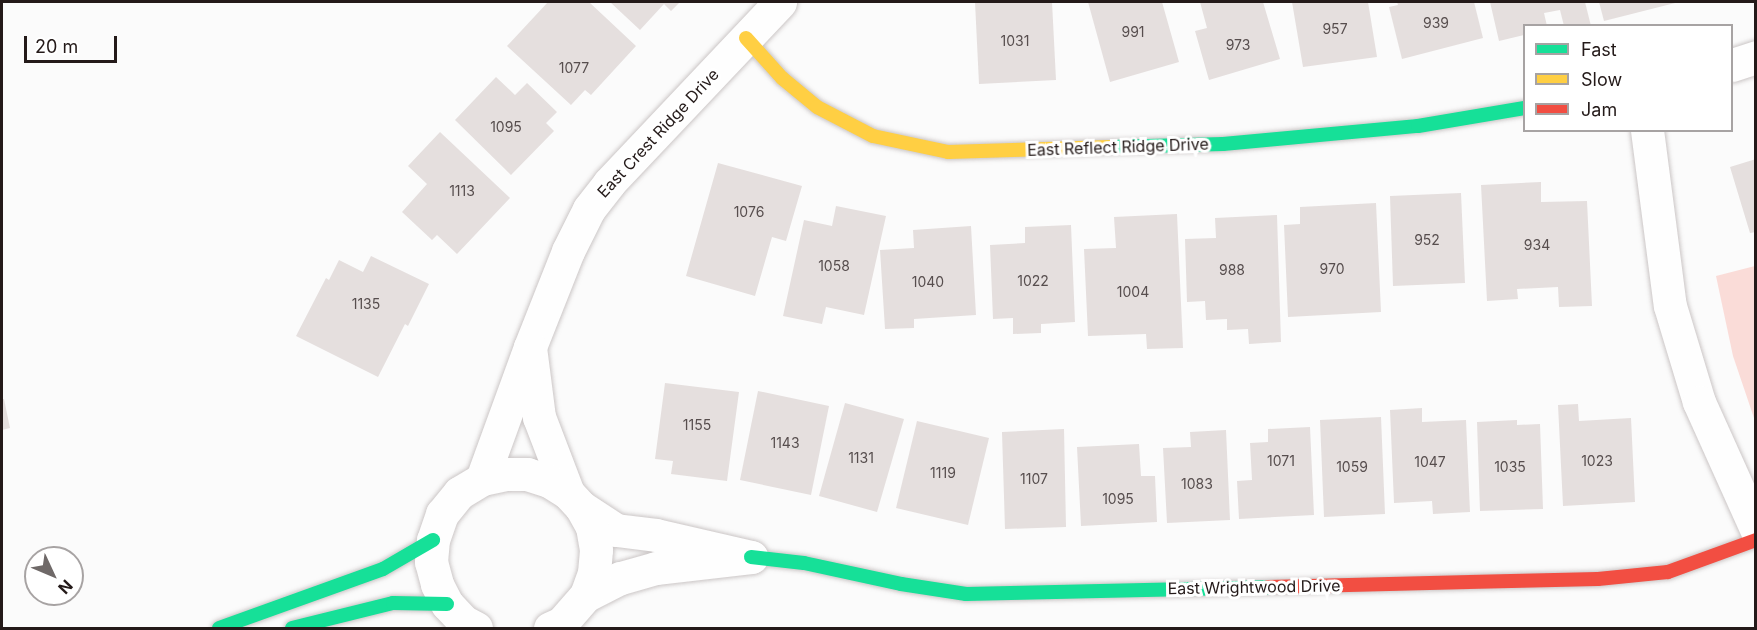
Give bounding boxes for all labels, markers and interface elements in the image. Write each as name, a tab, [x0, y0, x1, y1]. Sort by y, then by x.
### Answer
house number: 939	[1423, 15, 1449, 31]
house number: 957	[1322, 21, 1348, 37]
scale bar	[27, 24, 120, 62]
house number: 991	[1121, 24, 1145, 40]
legend	[1523, 24, 1733, 132]
house number: 1031	[1001, 33, 1029, 49]
text: 20 m	[35, 36, 78, 57]
house number: 973	[1226, 37, 1250, 53]
text: Fast	[1581, 39, 1617, 60]
house number: 1077	[559, 60, 589, 76]
street label: East Crest Ridge Drive	[593, 65, 723, 201]
text: Slow	[1581, 69, 1622, 90]
text: Jam	[1581, 99, 1617, 120]
house number: 1095	[490, 119, 522, 135]
street label: East Reflect Ridge Drive	[1027, 134, 1209, 160]
house number: 1113	[449, 183, 475, 199]
house number: 1076	[734, 204, 764, 220]
house number: 952	[1414, 232, 1440, 248]
house number: 934	[1524, 237, 1550, 253]
house number: 1058	[818, 258, 850, 274]
house number: 970	[1320, 261, 1344, 277]
house number: 988	[1219, 262, 1245, 278]
house number: 1022	[1017, 273, 1049, 289]
house number: 1040	[912, 274, 944, 290]
house number: 1004	[1117, 284, 1149, 300]
house number: 1135	[352, 296, 380, 312]
house number: 1155	[683, 417, 711, 433]
house number: 1143	[770, 435, 800, 451]
house number: 1131	[848, 450, 874, 466]
house number: 1071	[1267, 453, 1295, 469]
house number: 1023	[1581, 453, 1613, 469]
house number: 1047	[1414, 454, 1446, 470]
house number: 1059	[1336, 459, 1368, 475]
house number: 1035	[1494, 459, 1526, 475]
house number: 1119	[930, 465, 956, 481]
house number: 1107	[1020, 471, 1048, 487]
house number: 1083	[1181, 476, 1213, 492]
house number: 1095	[1102, 491, 1134, 507]
north arrow	[24, 546, 84, 606]
text: N	[54, 576, 77, 598]
street label: East Wrightwood Drive	[1167, 576, 1341, 598]

